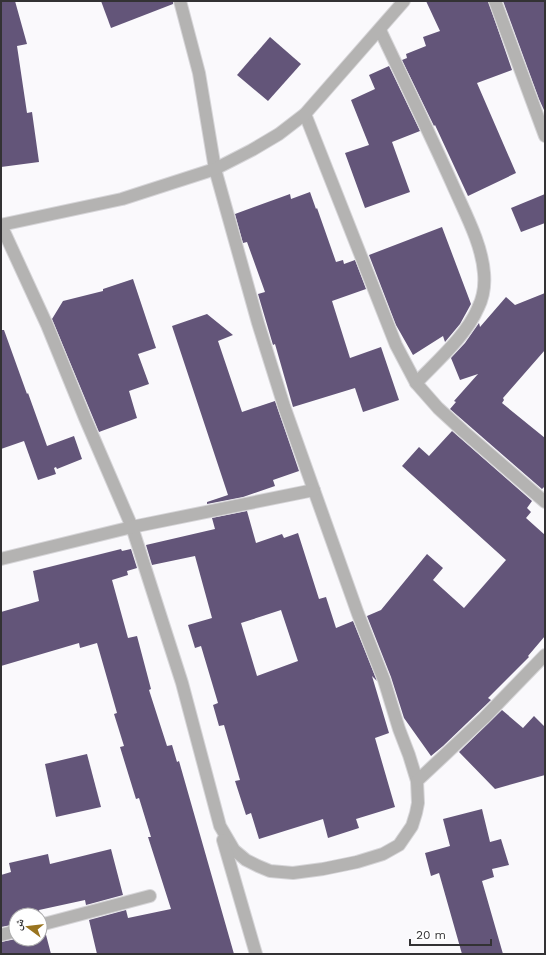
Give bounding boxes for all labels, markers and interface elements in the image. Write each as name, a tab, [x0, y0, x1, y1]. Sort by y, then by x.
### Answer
north arrow	[8, 907, 48, 947]
text: ش	[11, 917, 28, 932]
scale bar	[410, 921, 491, 947]
text: 20 m	[416, 928, 446, 942]

